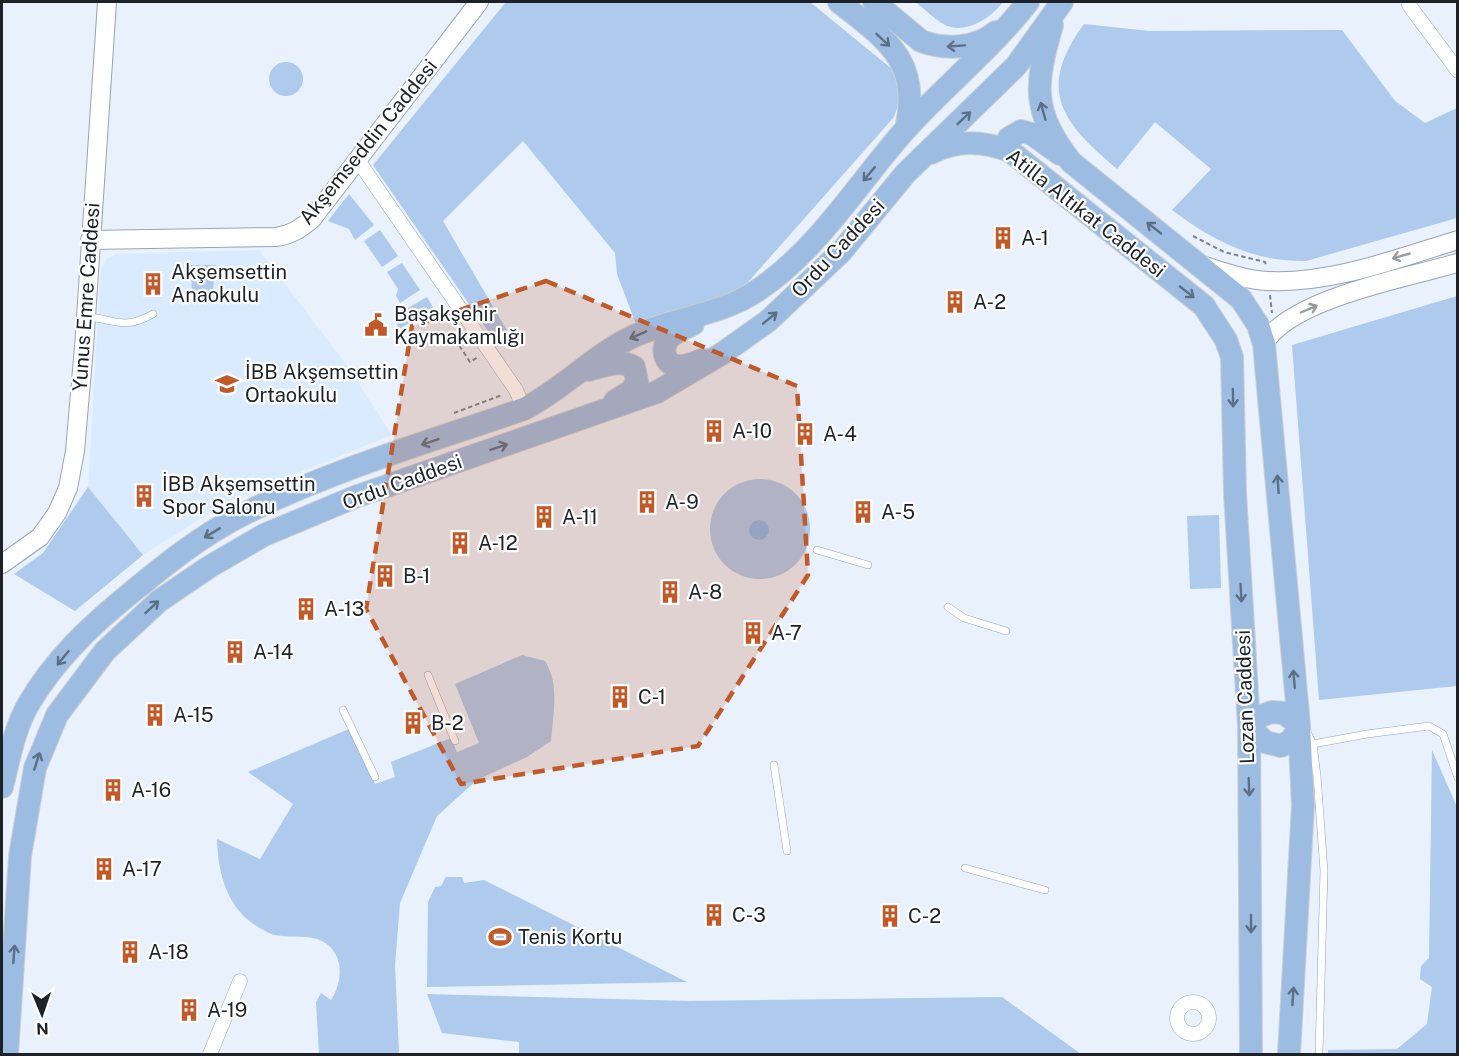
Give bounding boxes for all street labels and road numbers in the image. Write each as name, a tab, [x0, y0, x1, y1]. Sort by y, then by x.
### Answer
street label: Akşemseddin Caddesi	[294, 55, 442, 229]
street label: Atilla Altıkat Caddesi	[1002, 144, 1170, 282]
street label: Ordu Caddesi	[786, 194, 890, 302]
street label: Yunus Emre Caddesi	[67, 202, 105, 392]
street label: Ordu Caddesi	[339, 449, 465, 515]
street label: Lozan Caddesi	[1231, 629, 1259, 765]

